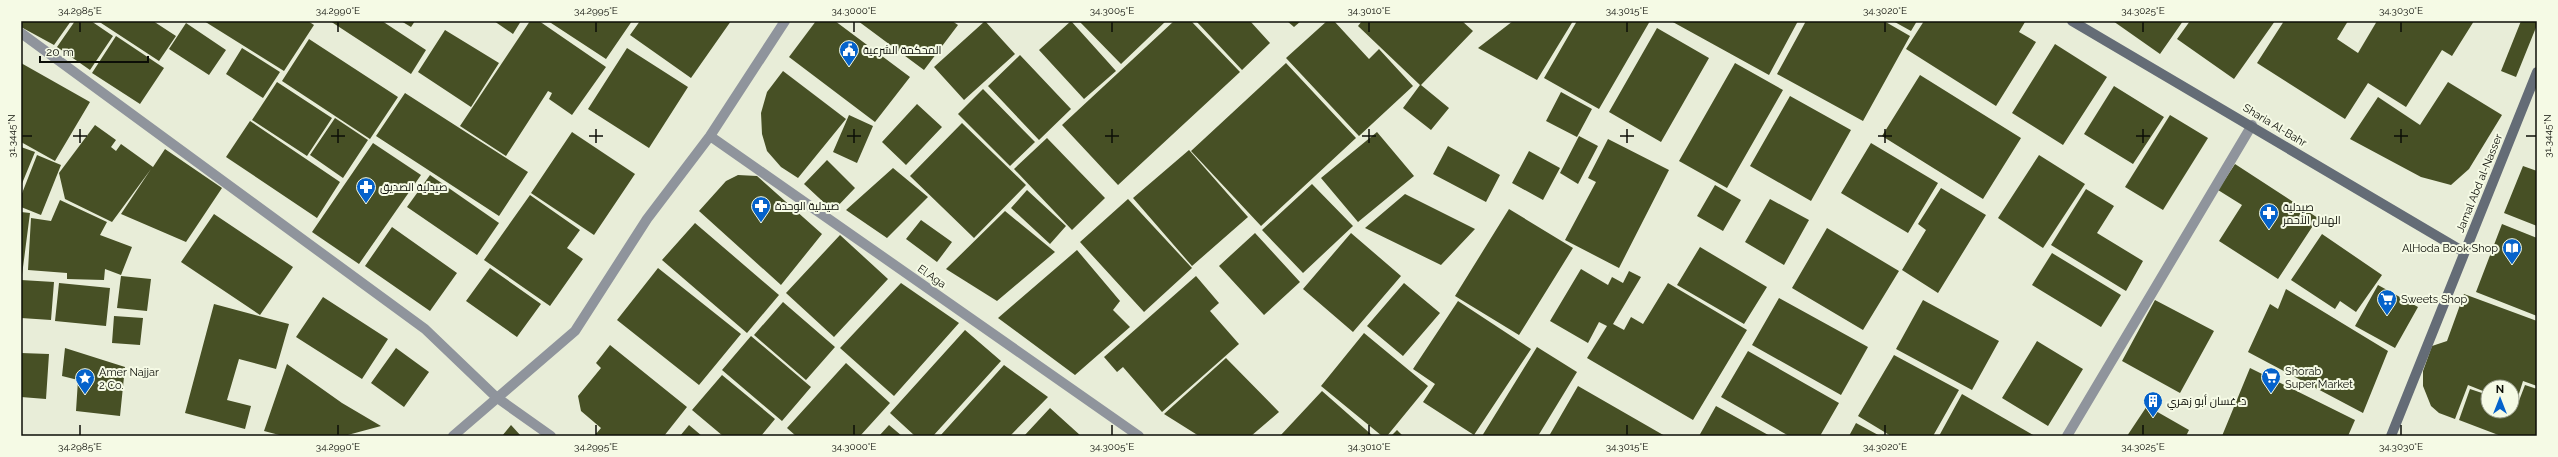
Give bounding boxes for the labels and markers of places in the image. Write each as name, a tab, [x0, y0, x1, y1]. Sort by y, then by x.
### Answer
public building icon: المحكمة الشرعية	[838, 39, 860, 67]
place label: المحكمة الشرعية	[863, 44, 942, 57]
pharmacy icon: صيدلية الصديق	[355, 176, 377, 204]
place label: صيدلية الصديق	[380, 181, 448, 194]
pharmacy icon: صيدلية الوحدة	[750, 195, 772, 223]
place label: صيدلية الوحدة	[775, 200, 839, 213]
place label: صيدلية الهلال الأحمر	[2282, 201, 2341, 227]
pharmacy icon: صيدلية الهلال الأحمر	[2258, 202, 2280, 230]
library icon: AlHoda Book Shop	[2501, 237, 2523, 265]
place label: AlHoda Book Shop	[2402, 242, 2498, 255]
supermarket icon: Sweets Shop	[2376, 288, 2398, 316]
place label: Sweets Shop	[2401, 293, 2468, 306]
place label: Shorab Super Market	[2285, 365, 2353, 391]
place label: Amer Najjar 2 Co.	[99, 366, 159, 392]
supermarket icon: Shorab Super Market	[2260, 366, 2282, 394]
place icon: Amer Najjar 2 Co.	[74, 367, 96, 395]
building icon: د. غسان أبو زهري	[2142, 390, 2164, 418]
place label: د. غسان أبو زهري	[2167, 394, 2246, 410]

